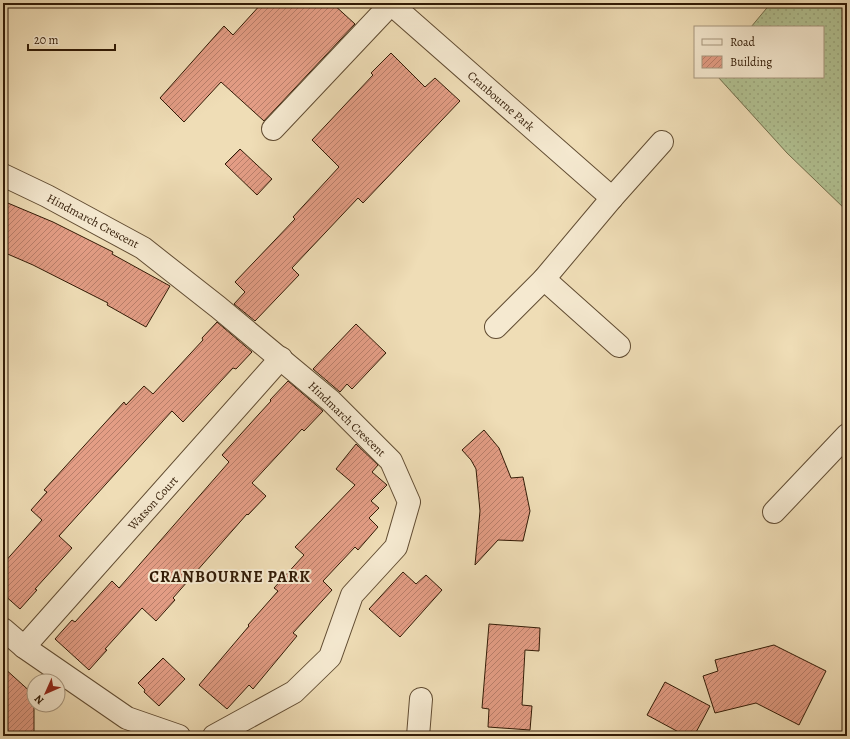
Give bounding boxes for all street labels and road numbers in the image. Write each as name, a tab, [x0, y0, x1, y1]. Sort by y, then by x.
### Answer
street label: Cranbourne Park	[464, 67, 538, 135]
street label: Hindmarch Crescent	[44, 190, 142, 252]
street label: Hindmarch Crescent	[305, 378, 389, 460]
street label: Watson Court	[124, 472, 182, 534]

